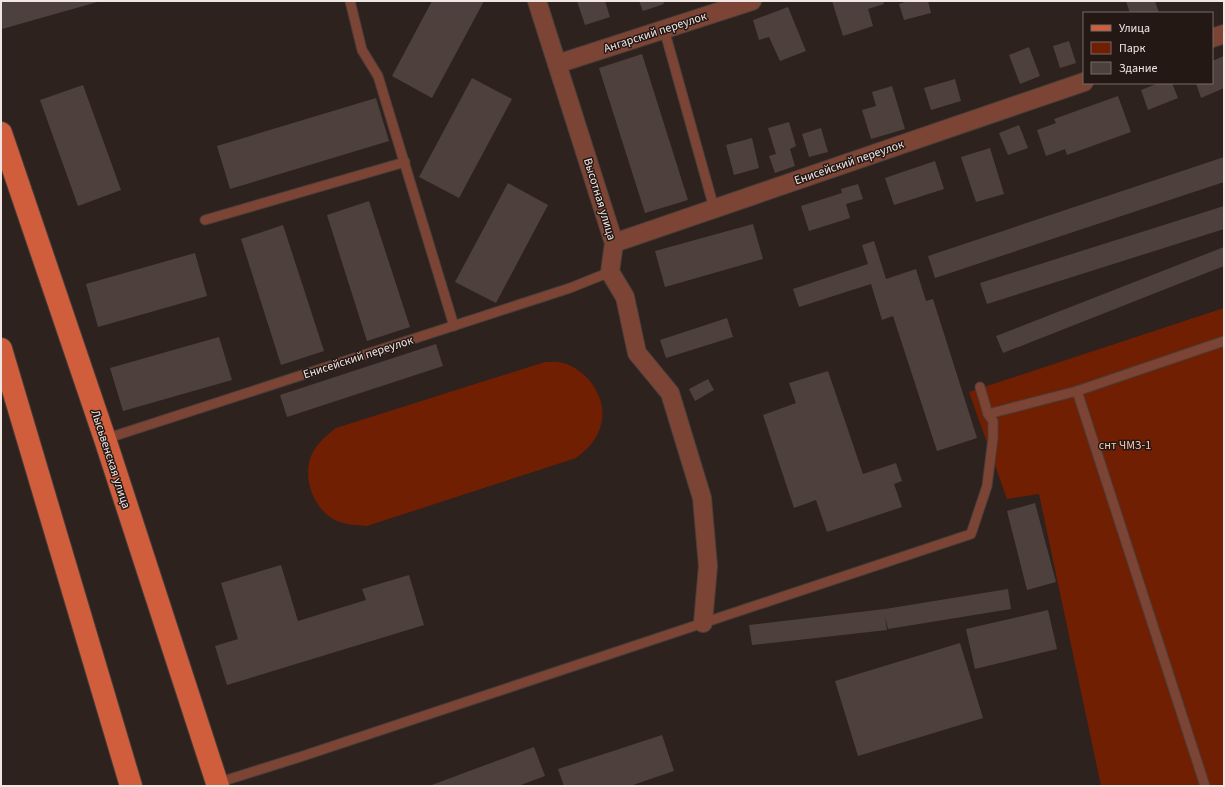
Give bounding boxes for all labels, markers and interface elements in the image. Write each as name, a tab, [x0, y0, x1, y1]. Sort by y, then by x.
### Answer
street label: Ангарский переулок	[601, 8, 709, 57]
legend	[1083, 12, 1213, 84]
text: Улица	[1119, 20, 1150, 37]
text: Парк	[1119, 40, 1145, 57]
text: Здание	[1119, 60, 1158, 77]
street label: Енисейский переулок	[792, 136, 906, 189]
street label: Высотная улица	[579, 156, 620, 242]
street label: Енисейский переулок	[301, 332, 415, 383]
street label: Лысьвенская улица	[86, 407, 135, 511]
park label: снт ЧМЗ-1	[1099, 437, 1151, 454]

